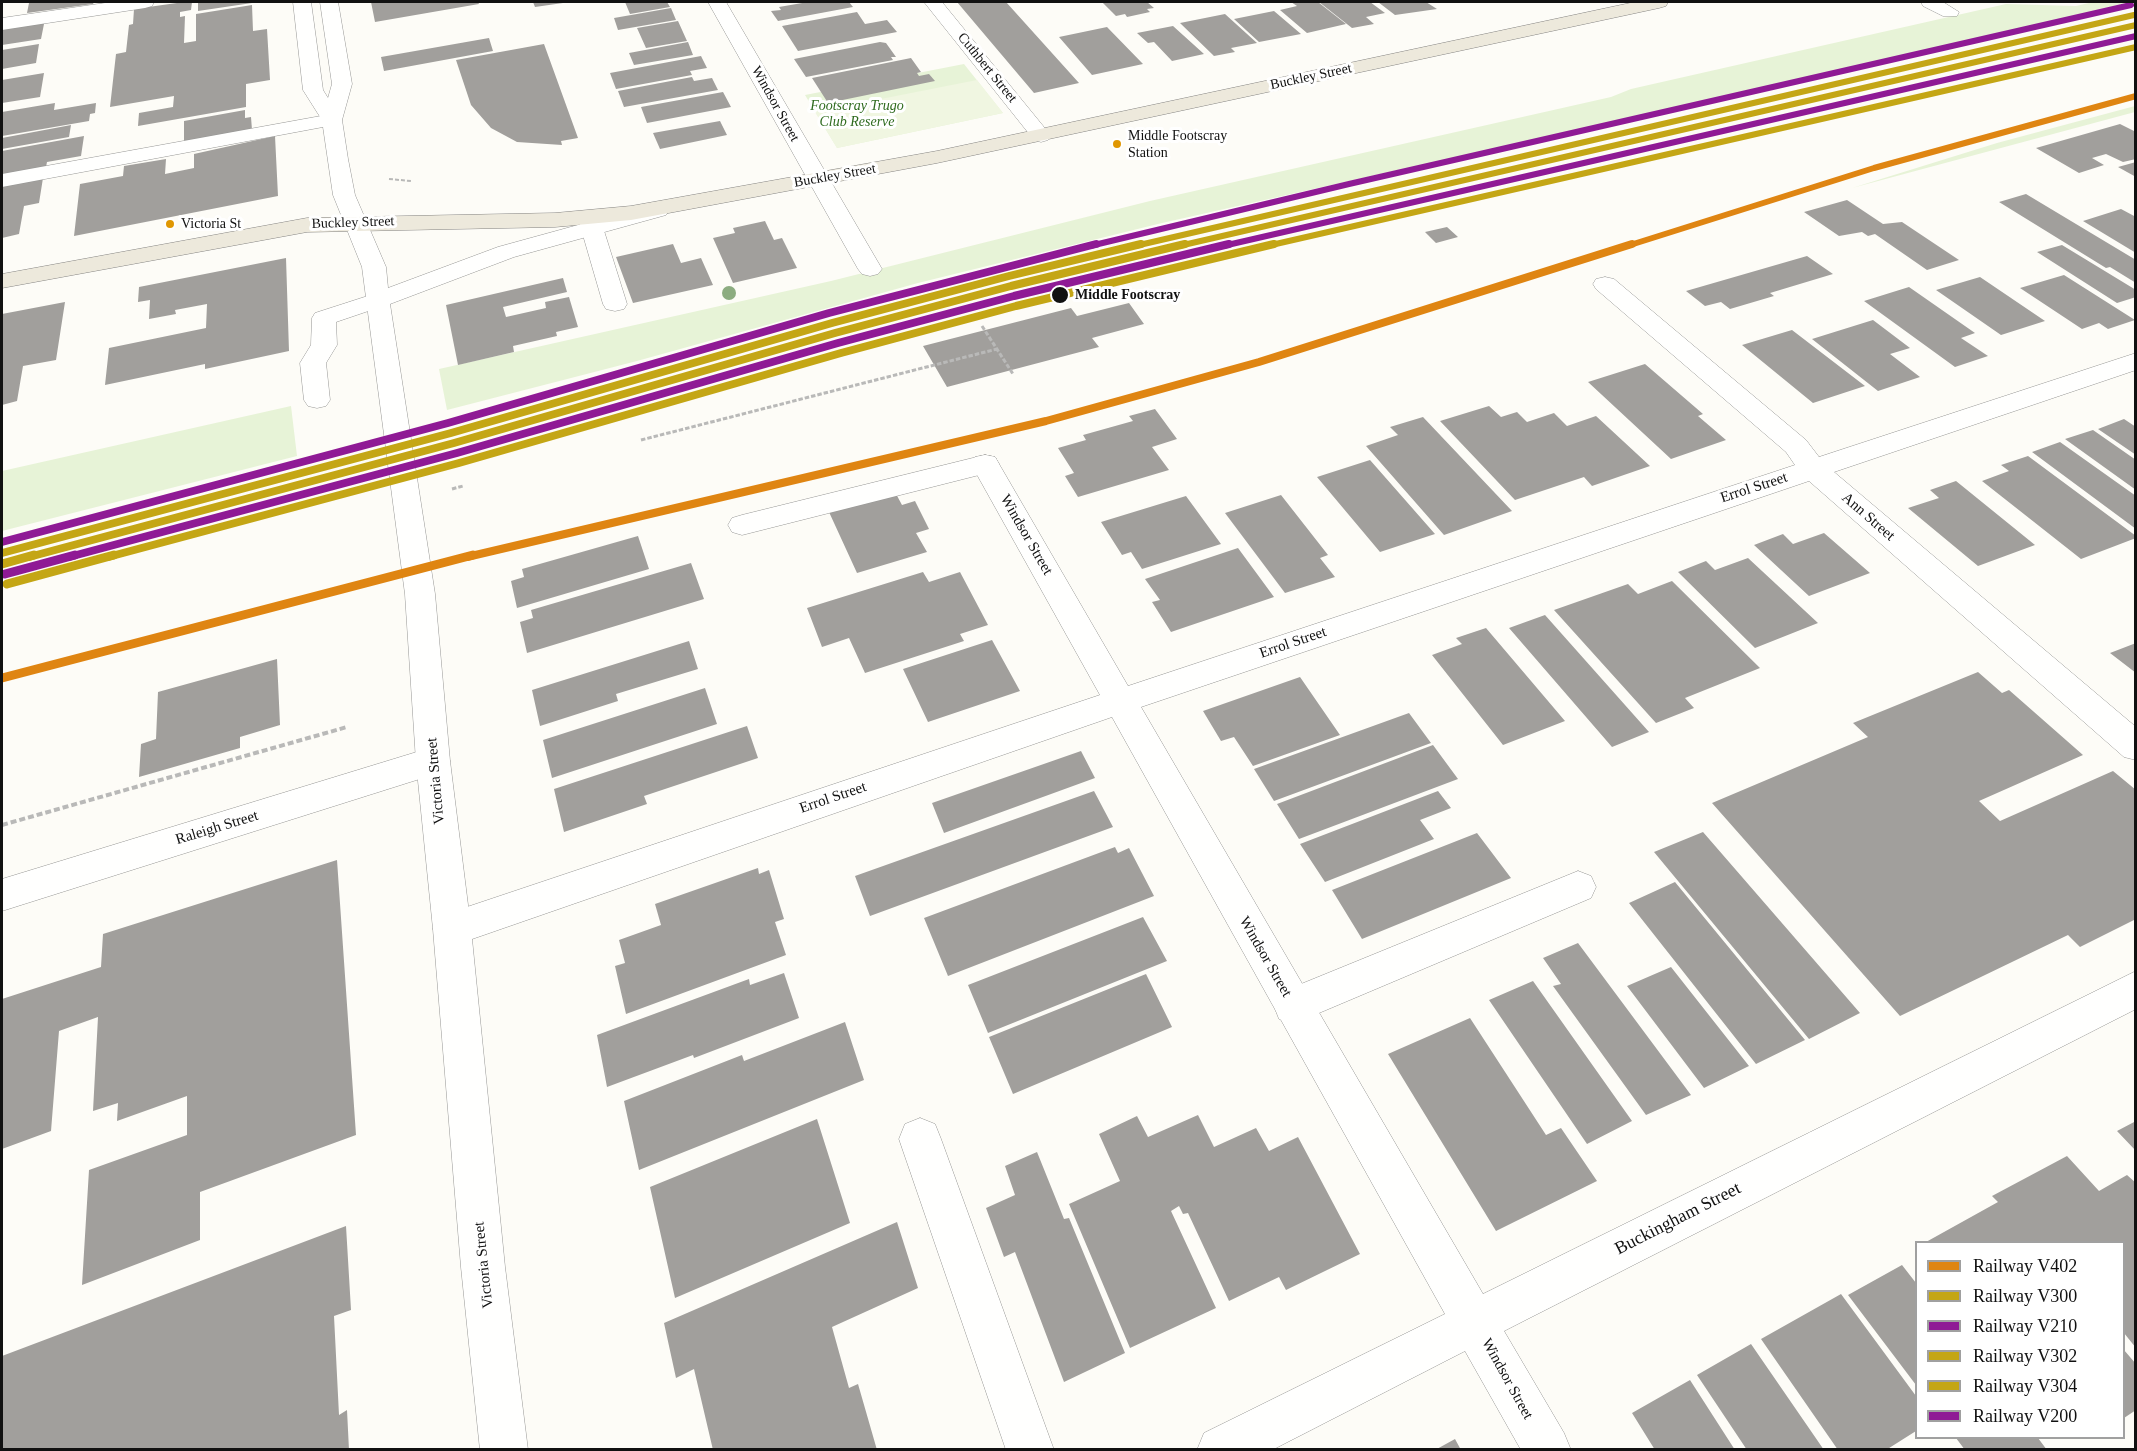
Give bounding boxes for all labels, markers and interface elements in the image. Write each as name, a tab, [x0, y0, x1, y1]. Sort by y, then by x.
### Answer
street label: Cuthbert Street	[954, 30, 1020, 106]
street label: Buckley Street	[1269, 60, 1353, 94]
street label: Windsor Street	[747, 63, 803, 145]
park label: Footscray Trugo Club Reserve	[810, 98, 904, 130]
place label: Middle Footscray Station	[1128, 128, 1227, 160]
marker: Middle Footscray Station	[1111, 138, 1123, 150]
street label: Buckley Street	[793, 161, 877, 191]
street label: Buckley Street	[311, 213, 395, 233]
place label: Victoria St	[181, 216, 241, 232]
marker: Victoria St	[164, 218, 176, 230]
marker: Middle Footscray	[1050, 285, 1070, 305]
place label: Middle Footscray	[1075, 287, 1180, 303]
street label: Errol Street	[1718, 469, 1790, 507]
street label: Ann Street	[1838, 489, 1898, 545]
street label: Windsor Street	[996, 492, 1056, 578]
street label: Errol Street	[1257, 623, 1329, 663]
street label: Victoria Street	[423, 737, 449, 825]
street label: Errol Street	[797, 778, 869, 818]
street label: Raleigh Street	[174, 807, 260, 849]
street label: Windsor Street	[1235, 914, 1295, 1000]
street label: Buckingham Street	[1611, 1178, 1745, 1260]
street label: Victoria Street	[471, 1221, 497, 1309]
legend	[1915, 1241, 2125, 1439]
text: Railway V402	[1973, 1256, 2077, 1276]
text: Railway V300	[1973, 1286, 2077, 1306]
text: Railway V210	[1973, 1316, 2077, 1336]
street label: Windsor Street	[1477, 1335, 1537, 1423]
text: Railway V302	[1973, 1346, 2077, 1366]
text: Railway V304	[1973, 1376, 2077, 1396]
text: Railway V200	[1973, 1406, 2077, 1426]

